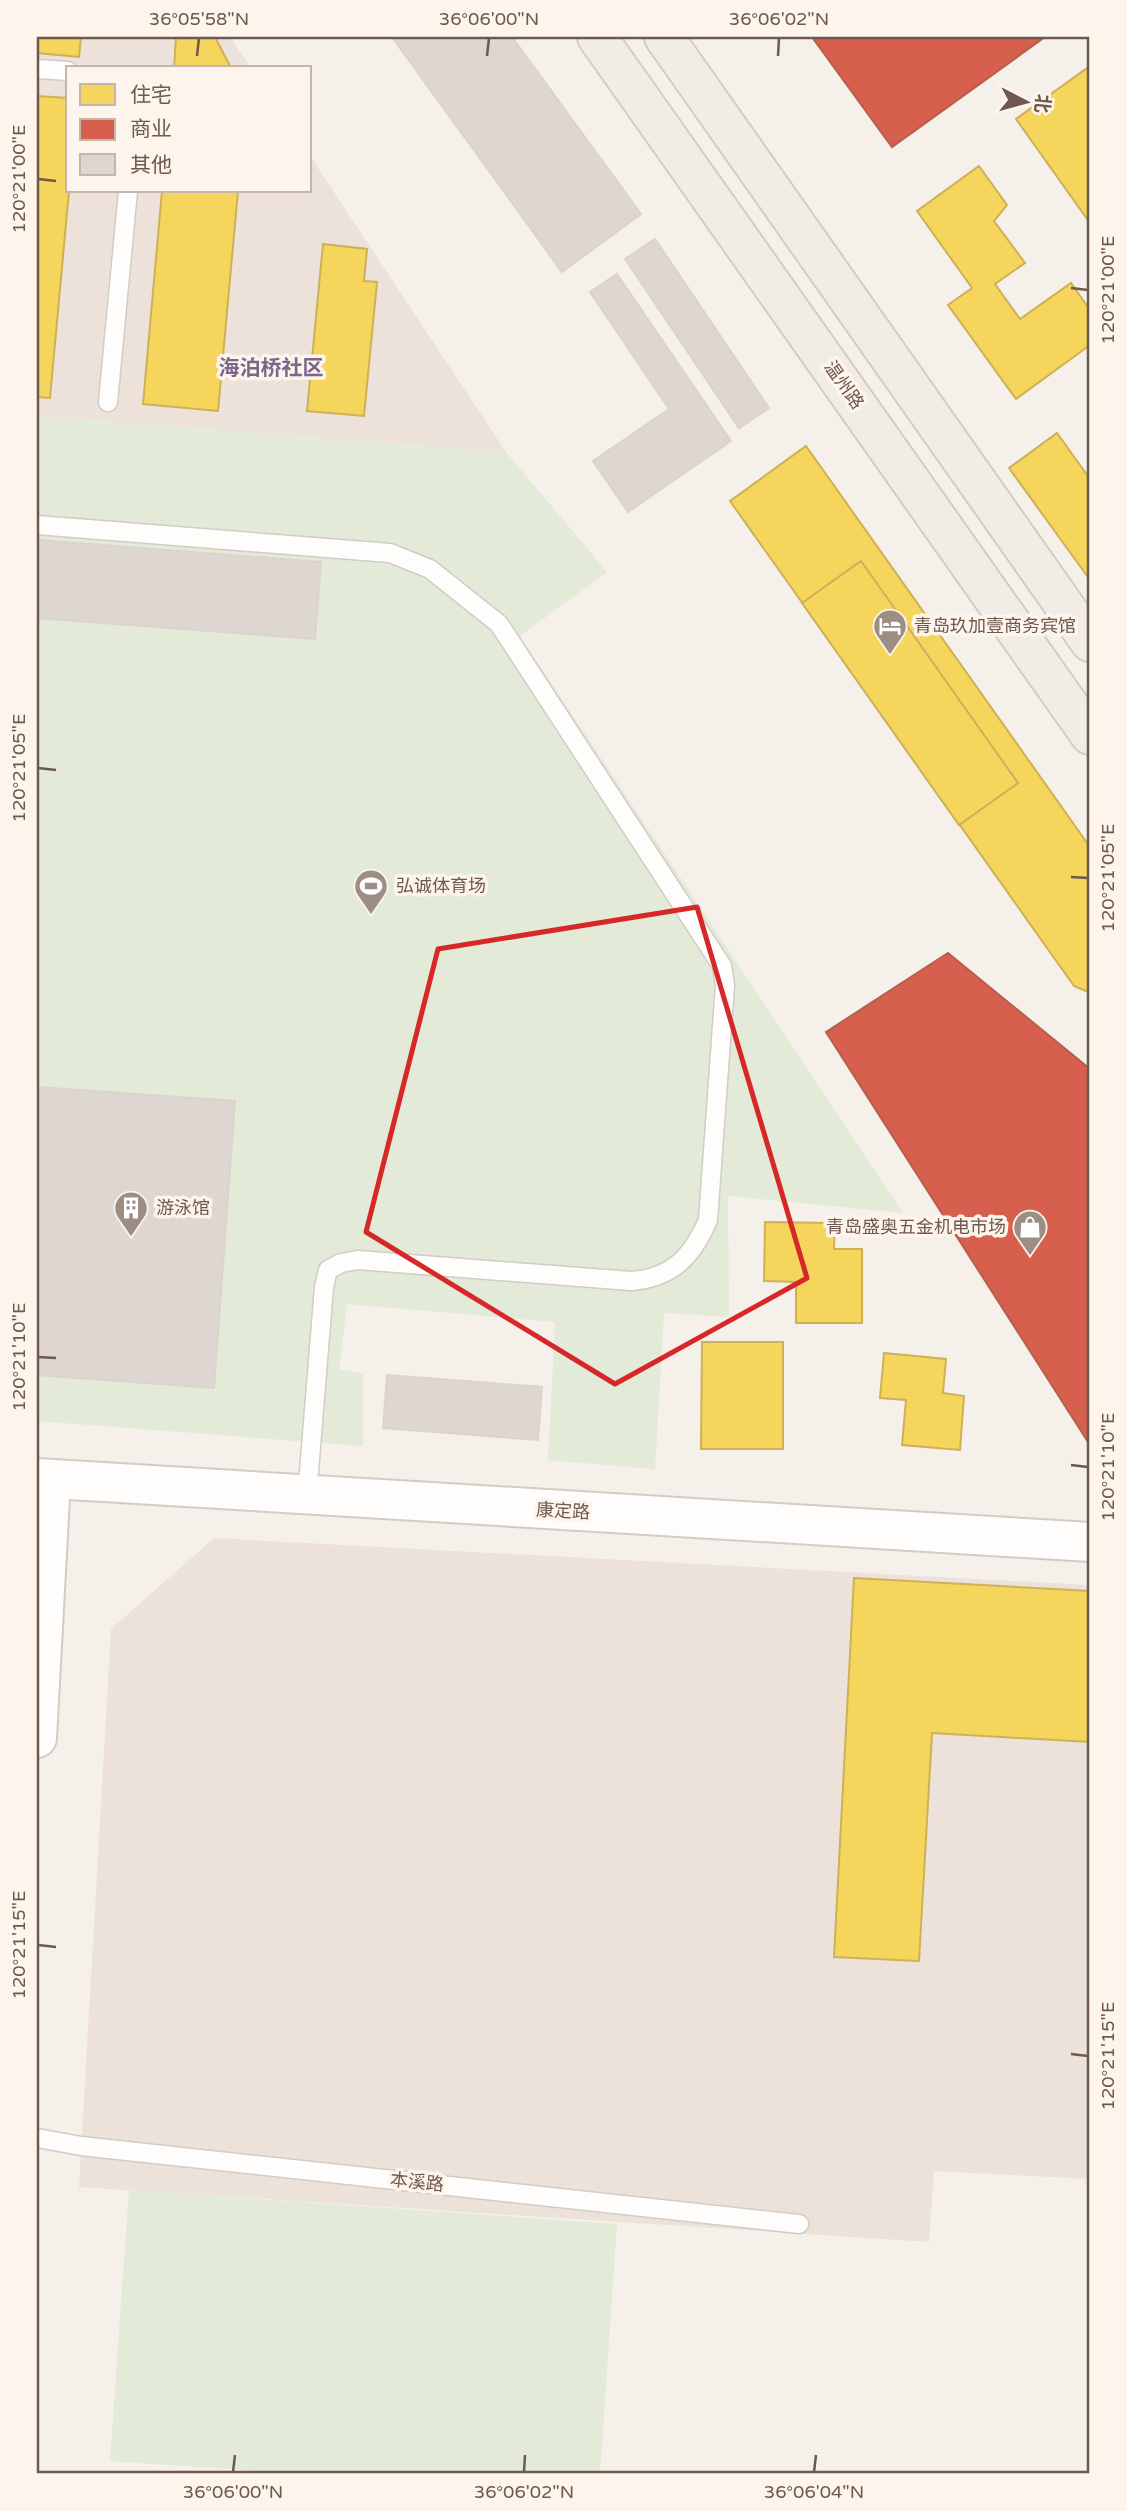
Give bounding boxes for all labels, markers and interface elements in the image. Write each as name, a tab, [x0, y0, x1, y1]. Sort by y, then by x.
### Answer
text: 36°05'58"N	[149, 8, 249, 30]
text: 36°06'00"N	[439, 8, 539, 30]
text: 36°06'02"N	[729, 8, 829, 30]
legend	[66, 66, 312, 192]
north arrow	[990, 66, 1060, 136]
text: 住宅	[130, 83, 172, 108]
text: 北	[1030, 93, 1054, 114]
text: 商业	[130, 117, 172, 142]
text: 120°21'00"E	[8, 125, 30, 233]
text: 其他	[130, 153, 172, 178]
text: 120°21'00"E	[1097, 236, 1119, 344]
district label: 海泊桥社区	[219, 356, 324, 381]
street label: 温州路	[820, 357, 868, 413]
hotel icon: 青岛玖加壹商务宾馆	[871, 607, 909, 656]
place label: 青岛玖加壹商务宾馆	[914, 615, 1076, 637]
text: 120°21'05"E	[8, 714, 30, 822]
text: 120°21'05"E	[1097, 824, 1119, 932]
sports icon: 弘诚体育场	[352, 867, 390, 916]
place label: 弘诚体育场	[396, 875, 486, 897]
building icon: 游泳馆	[112, 1189, 150, 1238]
place label: 游泳馆	[156, 1197, 210, 1219]
shop icon: 青岛盛奥五金机电市场	[1011, 1208, 1049, 1257]
place label: 青岛盛奥五金机电市场	[826, 1216, 1006, 1238]
text: 120°21'10"E	[8, 1303, 30, 1411]
text: 120°21'10"E	[1097, 1413, 1119, 1521]
street label: 康定路	[535, 1499, 591, 1523]
text: 120°21'15"E	[8, 1891, 30, 1999]
text: 120°21'15"E	[1097, 2002, 1119, 2110]
street label: 本溪路	[389, 2168, 445, 2196]
text: 36°06'00"N	[183, 2481, 283, 2503]
text: 36°06'02"N	[474, 2481, 574, 2503]
text: 36°06'04"N	[764, 2481, 864, 2503]

